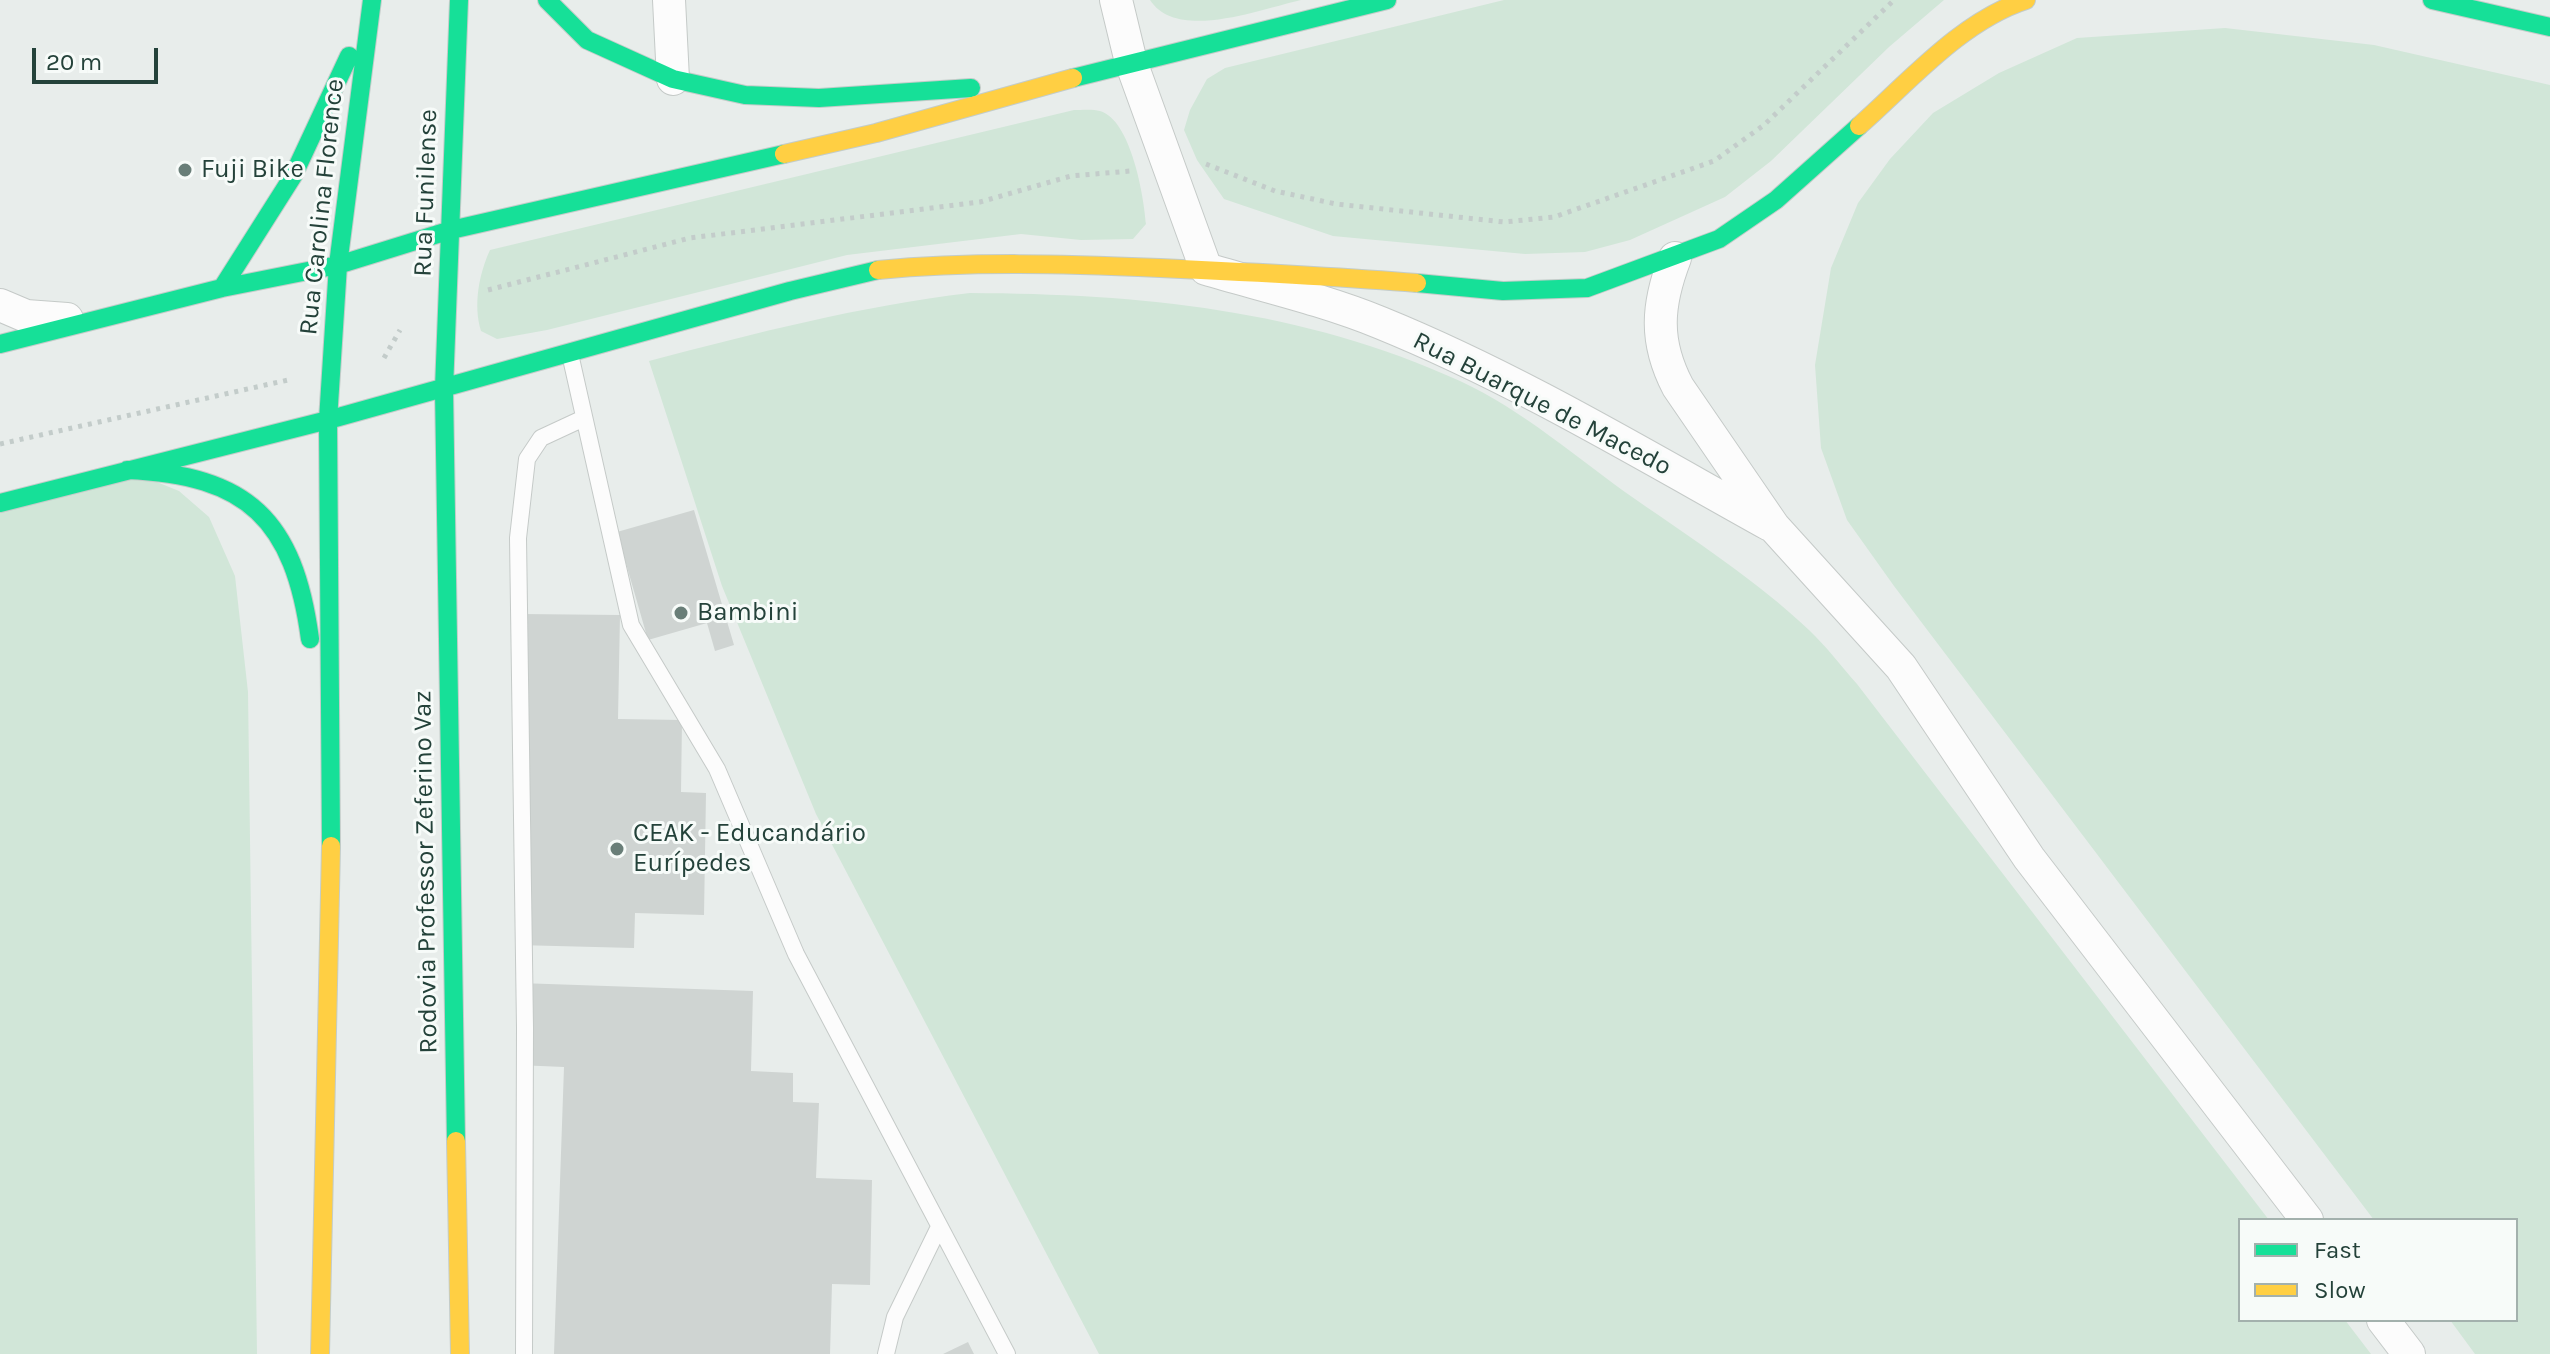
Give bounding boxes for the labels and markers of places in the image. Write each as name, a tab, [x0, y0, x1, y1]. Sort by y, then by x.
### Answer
place label: Fuji Bike	[201, 154, 304, 186]
marker: Fuji Bike	[176, 161, 194, 179]
place label: Bambini	[697, 597, 798, 629]
marker: Bambini	[672, 604, 690, 622]
place label: CEAK - Educandário Eurípedes	[633, 818, 866, 880]
marker: CEAK - Educandário Eurípedes	[608, 840, 626, 858]

